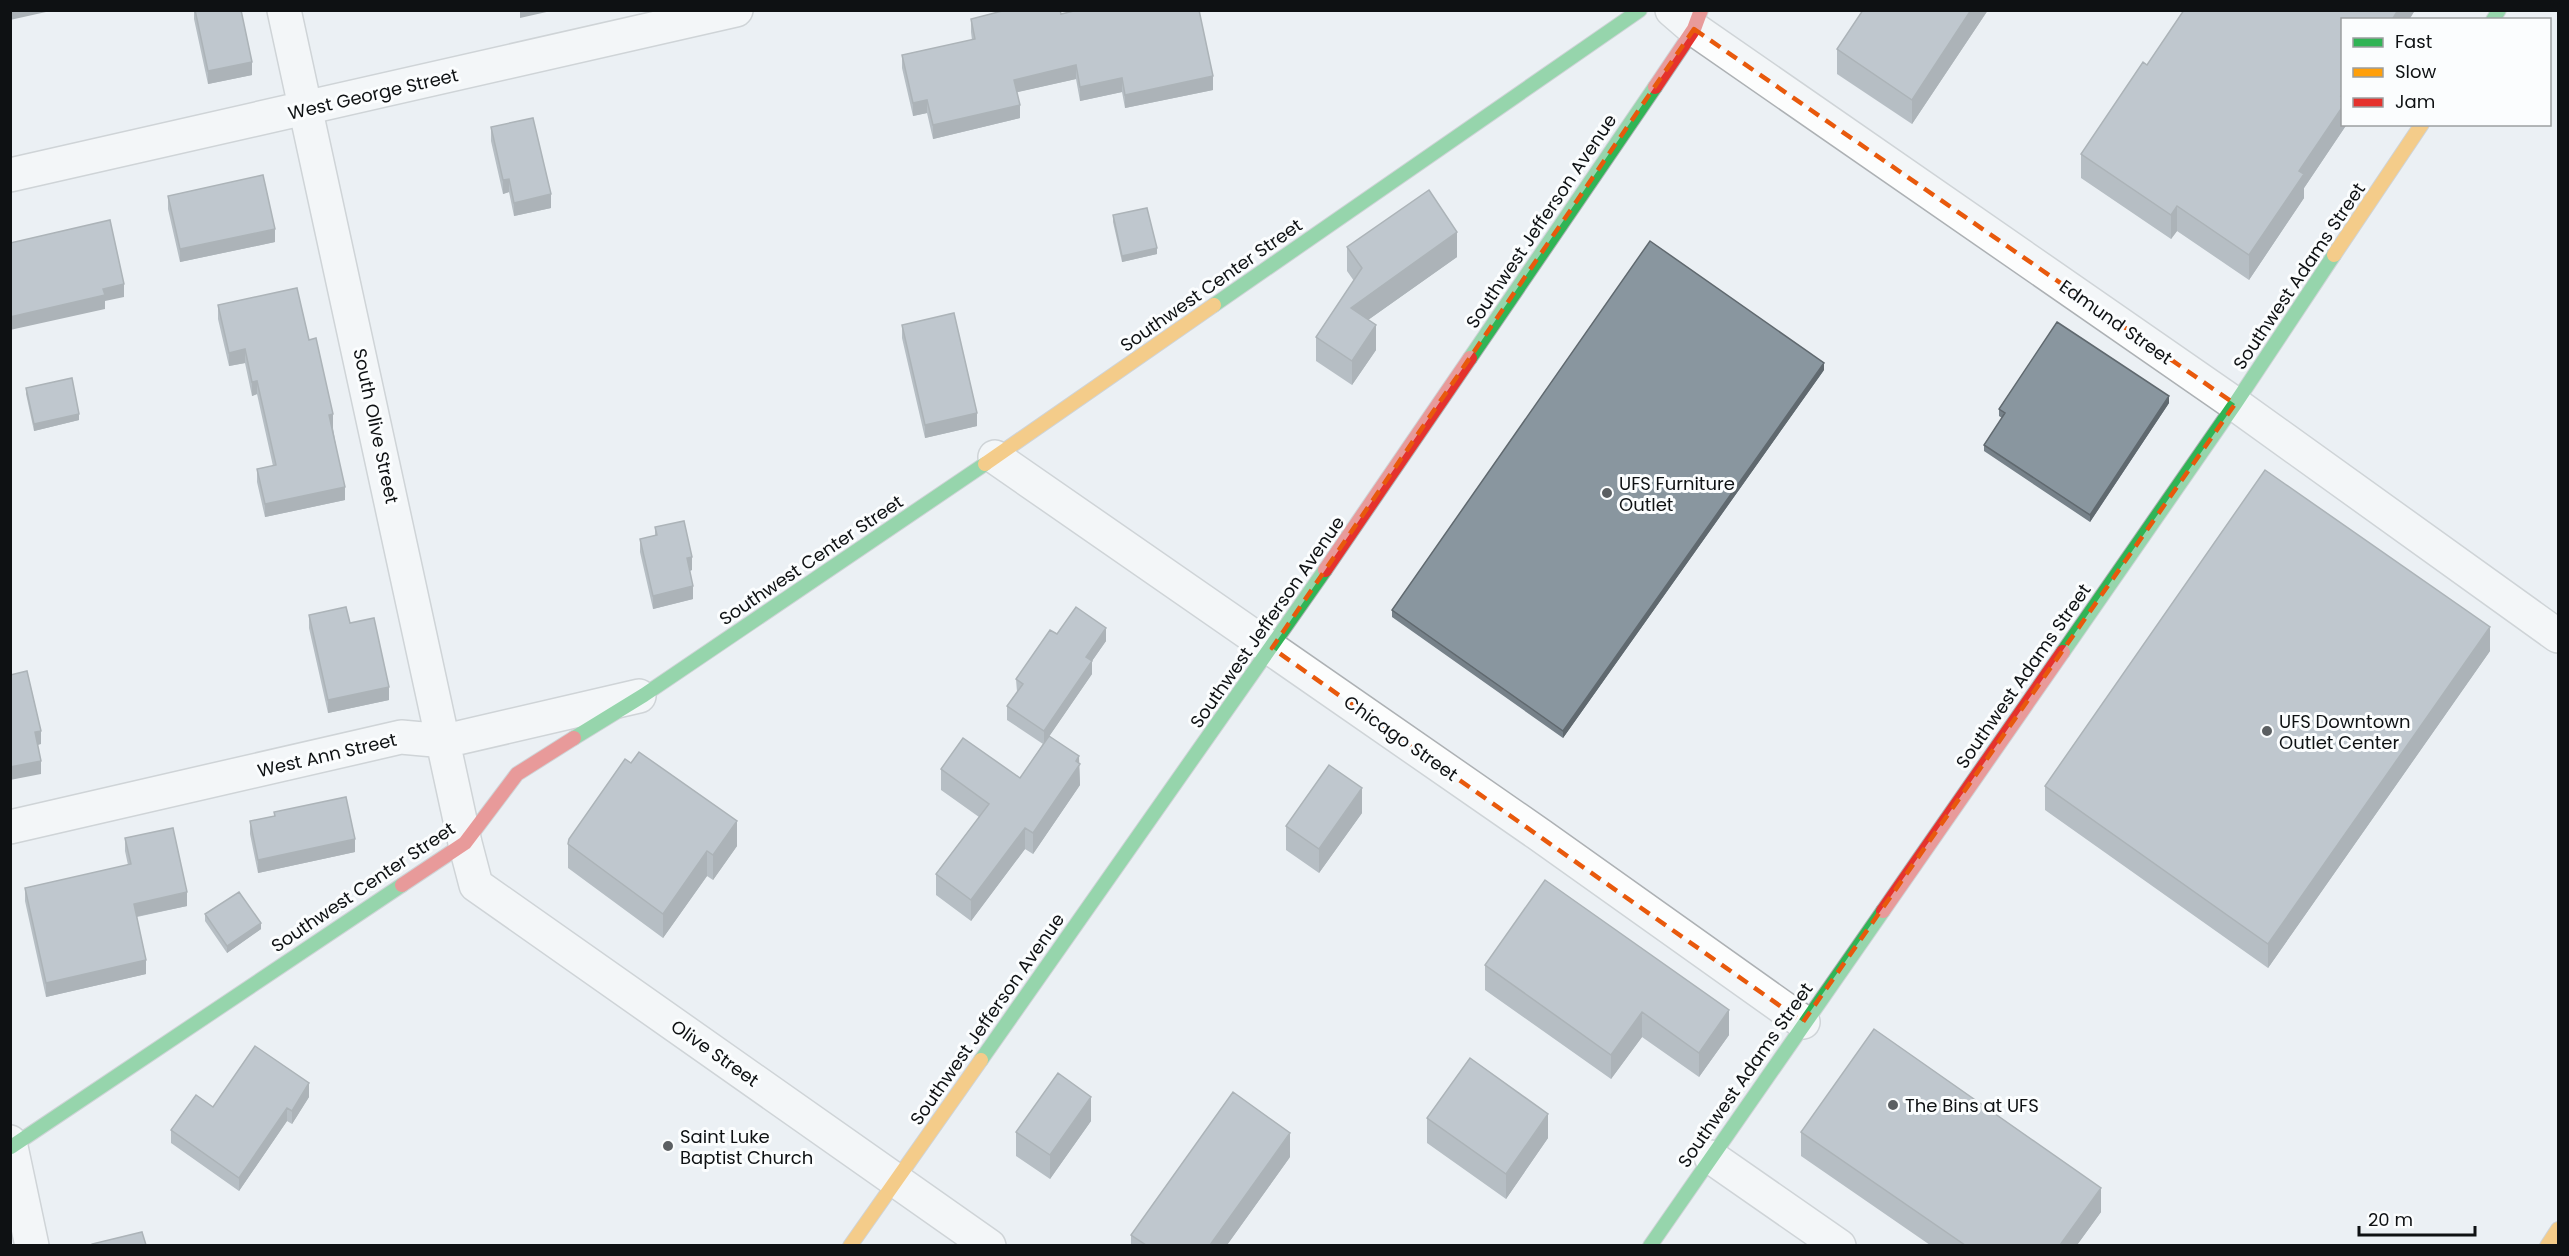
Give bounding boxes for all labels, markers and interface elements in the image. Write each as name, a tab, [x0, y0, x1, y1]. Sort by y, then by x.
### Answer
legend	[2341, 18, 2551, 126]
text: Fast	[2395, 29, 2432, 54]
text: Slow	[2395, 59, 2437, 84]
street label: West George Street	[286, 62, 460, 126]
text: Jam	[2395, 89, 2435, 114]
street label: Southwest Jefferson Avenue	[1460, 109, 1622, 333]
street label: Southwest Adams Street	[2227, 178, 2371, 374]
street label: Southwest Center Street	[1115, 213, 1307, 357]
street label: Edmund Street	[2054, 274, 2178, 370]
street label: South Olive Street	[347, 346, 405, 506]
place label: UFS Furniture Outlet	[1619, 471, 1735, 517]
marker: UFS Furniture Outlet	[1600, 486, 1614, 500]
street label: Southwest Center Street	[714, 489, 908, 631]
street label: Southwest Jefferson Avenue	[1184, 511, 1350, 733]
street label: Southwest Adams Street	[1950, 579, 2096, 773]
street label: Chicago Street	[1339, 689, 1463, 787]
place label: UFS Downtown Outlet Center	[2279, 709, 2410, 755]
marker: UFS Downtown Outlet Center	[2260, 724, 2274, 738]
street label: West Ann Street	[255, 727, 399, 783]
street label: Southwest Center Street	[266, 816, 460, 958]
street label: Southwest Jefferson Avenue	[904, 908, 1070, 1130]
street label: Southwest Adams Street	[1672, 978, 1818, 1172]
street label: Olive Street	[666, 1014, 764, 1092]
place label: The Bins at UFS	[1905, 1093, 2039, 1118]
marker: The Bins at UFS	[1886, 1098, 1900, 1112]
place label: Saint Luke Baptist Church	[680, 1124, 813, 1170]
marker: Saint Luke Baptist Church	[661, 1139, 675, 1153]
scale bar	[2359, 1199, 2474, 1237]
text: 20 m	[2368, 1207, 2413, 1232]

